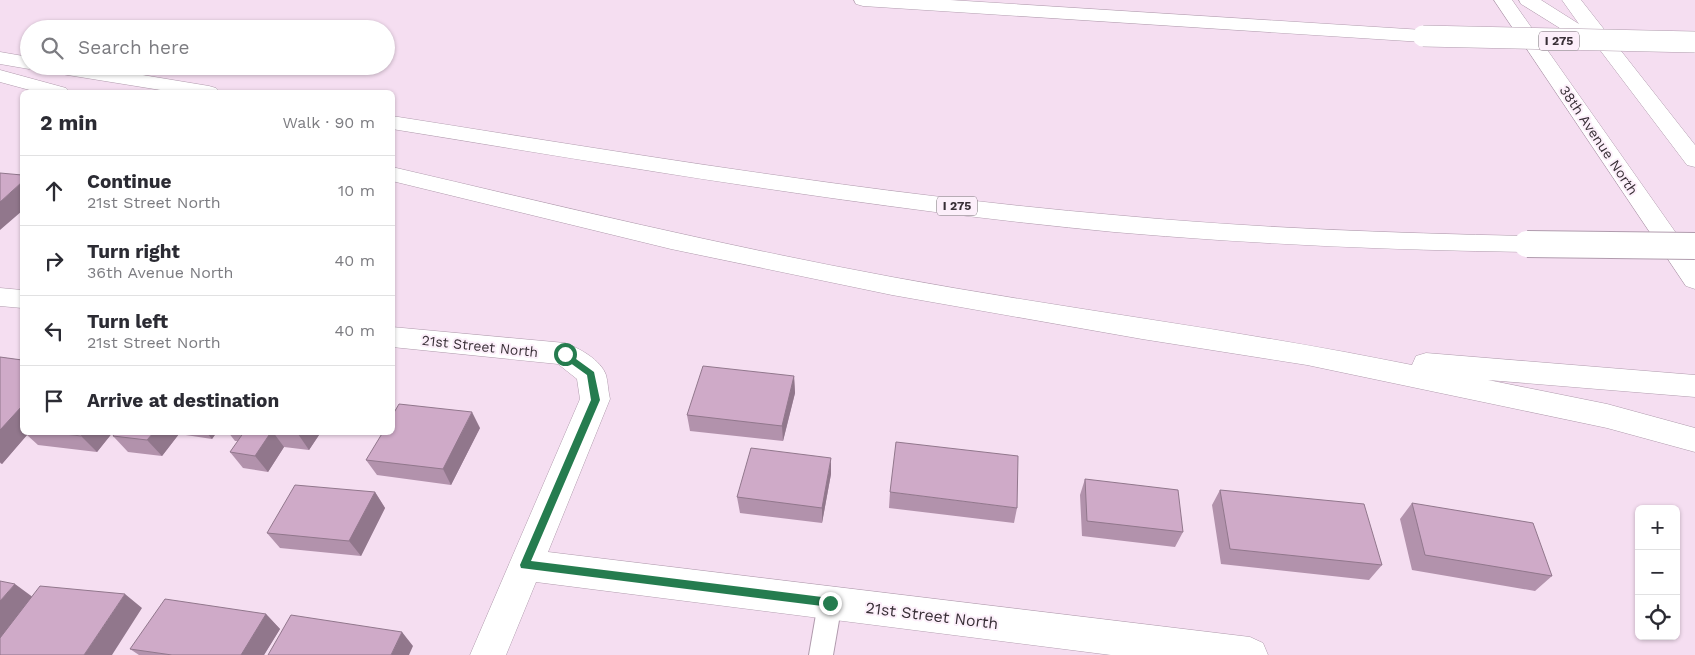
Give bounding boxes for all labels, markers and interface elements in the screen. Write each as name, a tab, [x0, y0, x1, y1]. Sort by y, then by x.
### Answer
search box	[20, 20, 395, 75]
road number: I 275	[1539, 31, 1579, 50]
icon: search	[38, 34, 66, 62]
text: Search here	[78, 36, 189, 59]
street label: 38th Avenue North	[1557, 82, 1641, 198]
text: 2 min	[40, 110, 97, 135]
text: Walk · 90 m	[283, 113, 375, 132]
text: Continue	[87, 170, 171, 193]
icon: ahead	[40, 177, 68, 205]
text: 10 m	[338, 181, 375, 200]
text: 21st Street North	[87, 193, 221, 212]
road number: I 275	[937, 197, 977, 216]
text: Turn right	[87, 240, 180, 263]
icon: right	[40, 247, 68, 275]
text: 40 m	[335, 251, 375, 270]
text: 36th Avenue North	[87, 263, 233, 282]
text: Turn left	[87, 310, 168, 333]
icon: left	[40, 317, 68, 345]
text: 40 m	[335, 321, 375, 340]
street label: 21st Street North	[421, 332, 539, 360]
text: 21st Street North	[87, 333, 221, 352]
route start	[554, 343, 577, 366]
icon: arrive	[40, 387, 68, 415]
text: Arrive at destination	[87, 389, 279, 412]
map controls	[1635, 505, 1680, 640]
button: +	[1635, 505, 1680, 550]
button: −	[1635, 550, 1680, 595]
route end	[819, 592, 842, 615]
button: locate	[1635, 595, 1680, 640]
street label: 21st Street North	[864, 598, 999, 633]

